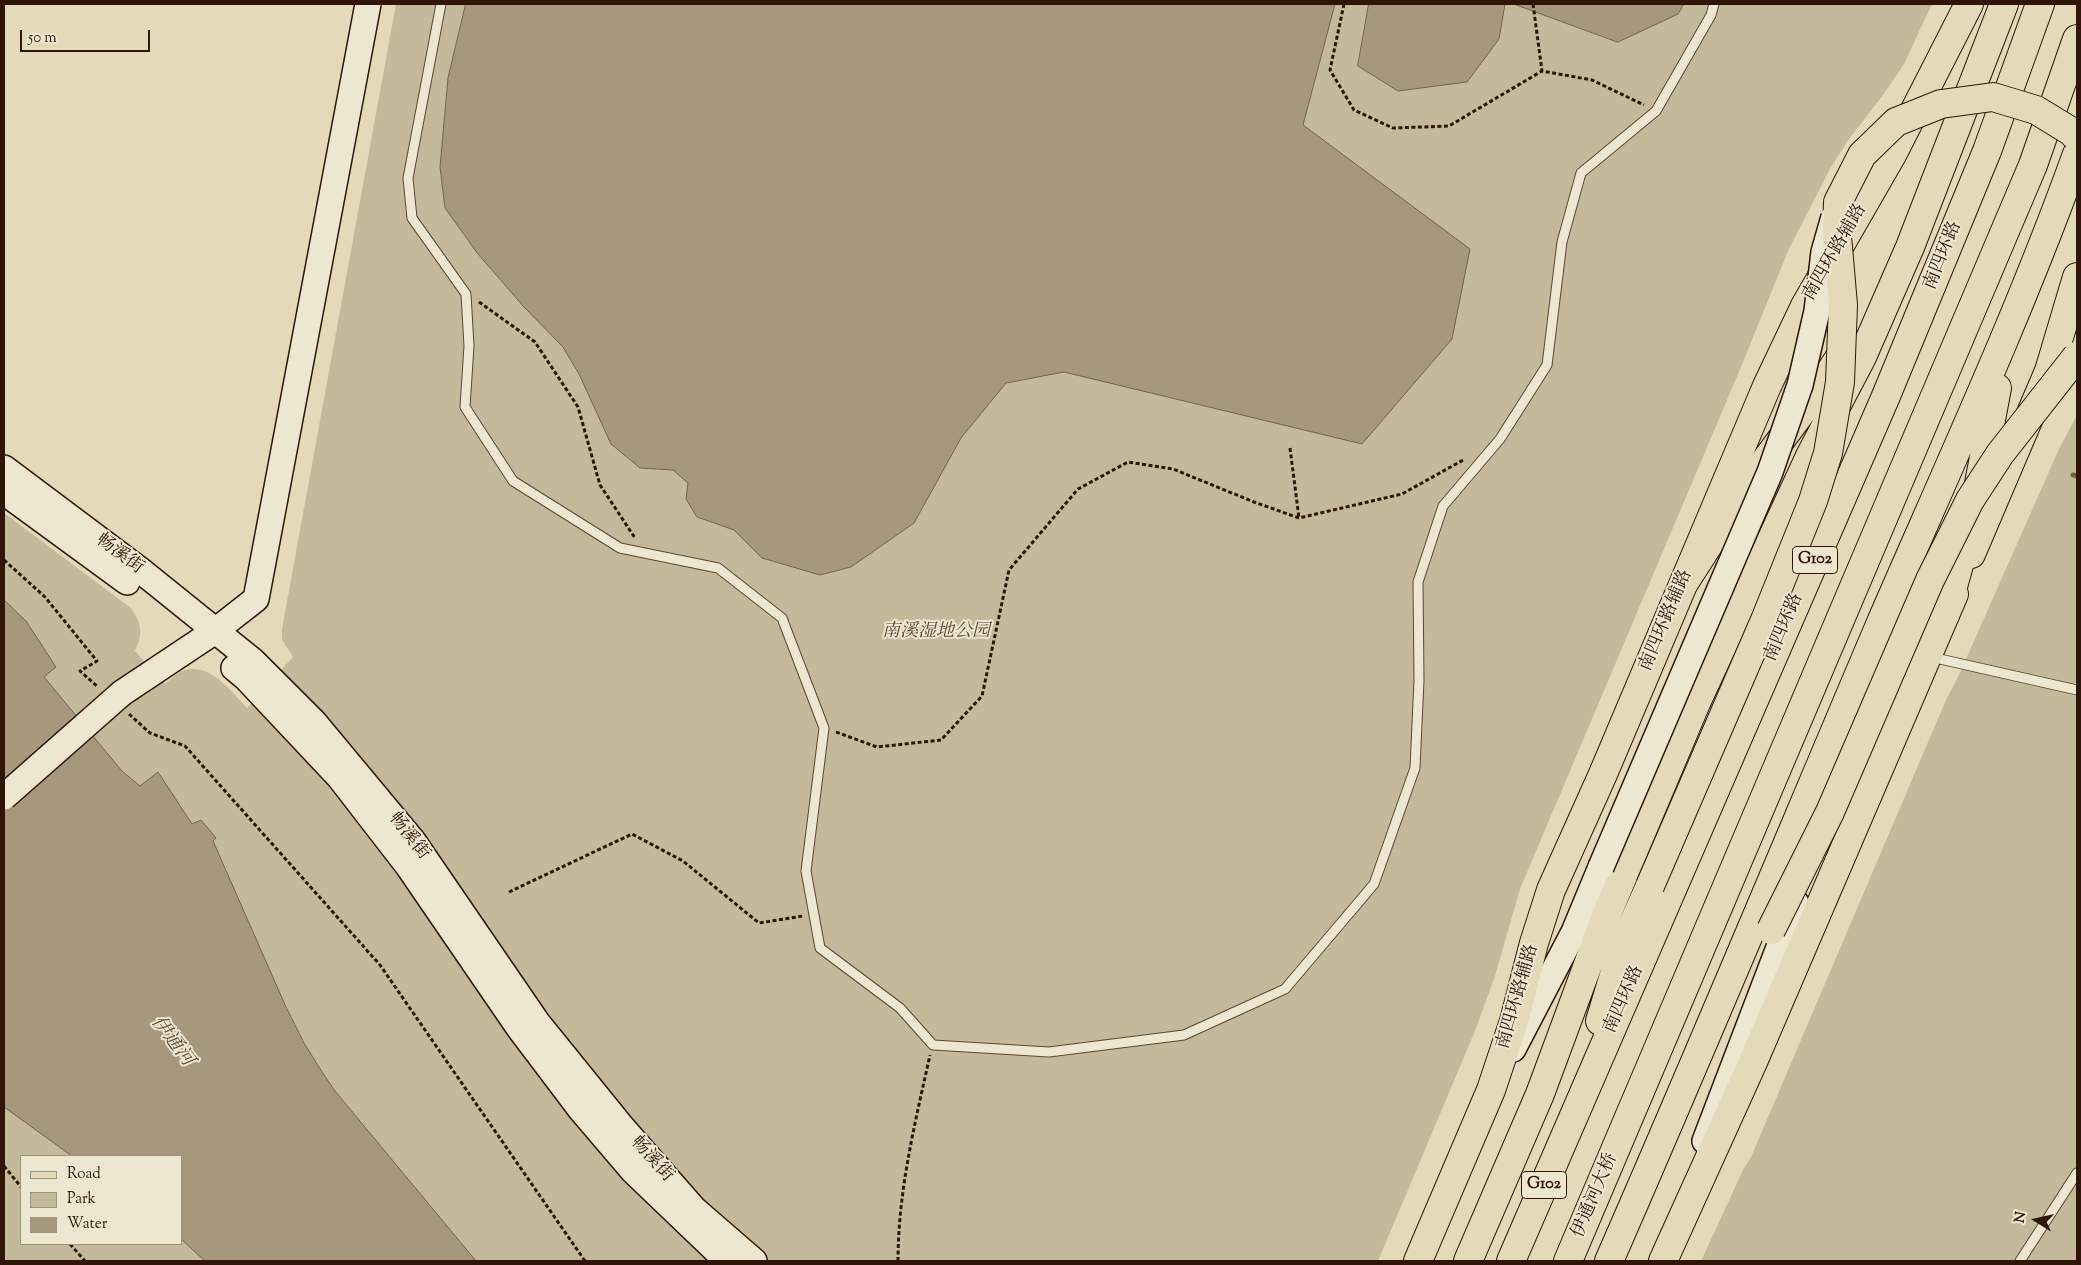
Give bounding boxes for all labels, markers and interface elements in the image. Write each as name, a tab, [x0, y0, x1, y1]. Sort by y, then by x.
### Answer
scale bar	[22, 20, 152, 52]
text: 50 m	[28, 28, 57, 49]
street label: 南四环路辅路	[1800, 201, 1872, 305]
street label: 南四环路	[1921, 219, 1967, 293]
street label: 畅溪街	[91, 530, 147, 580]
road number: G102	[1792, 546, 1838, 574]
street label: 南四环路辅路	[1636, 567, 1698, 675]
street label: 南四环路	[1761, 591, 1809, 665]
park label: 南溪湿地公园	[882, 622, 990, 644]
street label: 畅溪街	[383, 809, 433, 865]
street label: 南四环路辅路	[1494, 942, 1544, 1052]
street label: 南四环路	[1600, 963, 1650, 1037]
water label: 伊通河	[145, 1012, 197, 1072]
street label: 畅溪街	[625, 1133, 677, 1187]
street label: 伊通河大桥	[1568, 1150, 1624, 1242]
legend	[20, 1155, 182, 1245]
text: Road	[67, 1164, 101, 1185]
road number: G102	[1522, 1172, 1566, 1198]
text: Park	[67, 1189, 96, 1210]
north arrow	[2011, 1195, 2061, 1245]
text: N	[2010, 1210, 2032, 1225]
text: Water	[67, 1214, 107, 1235]

